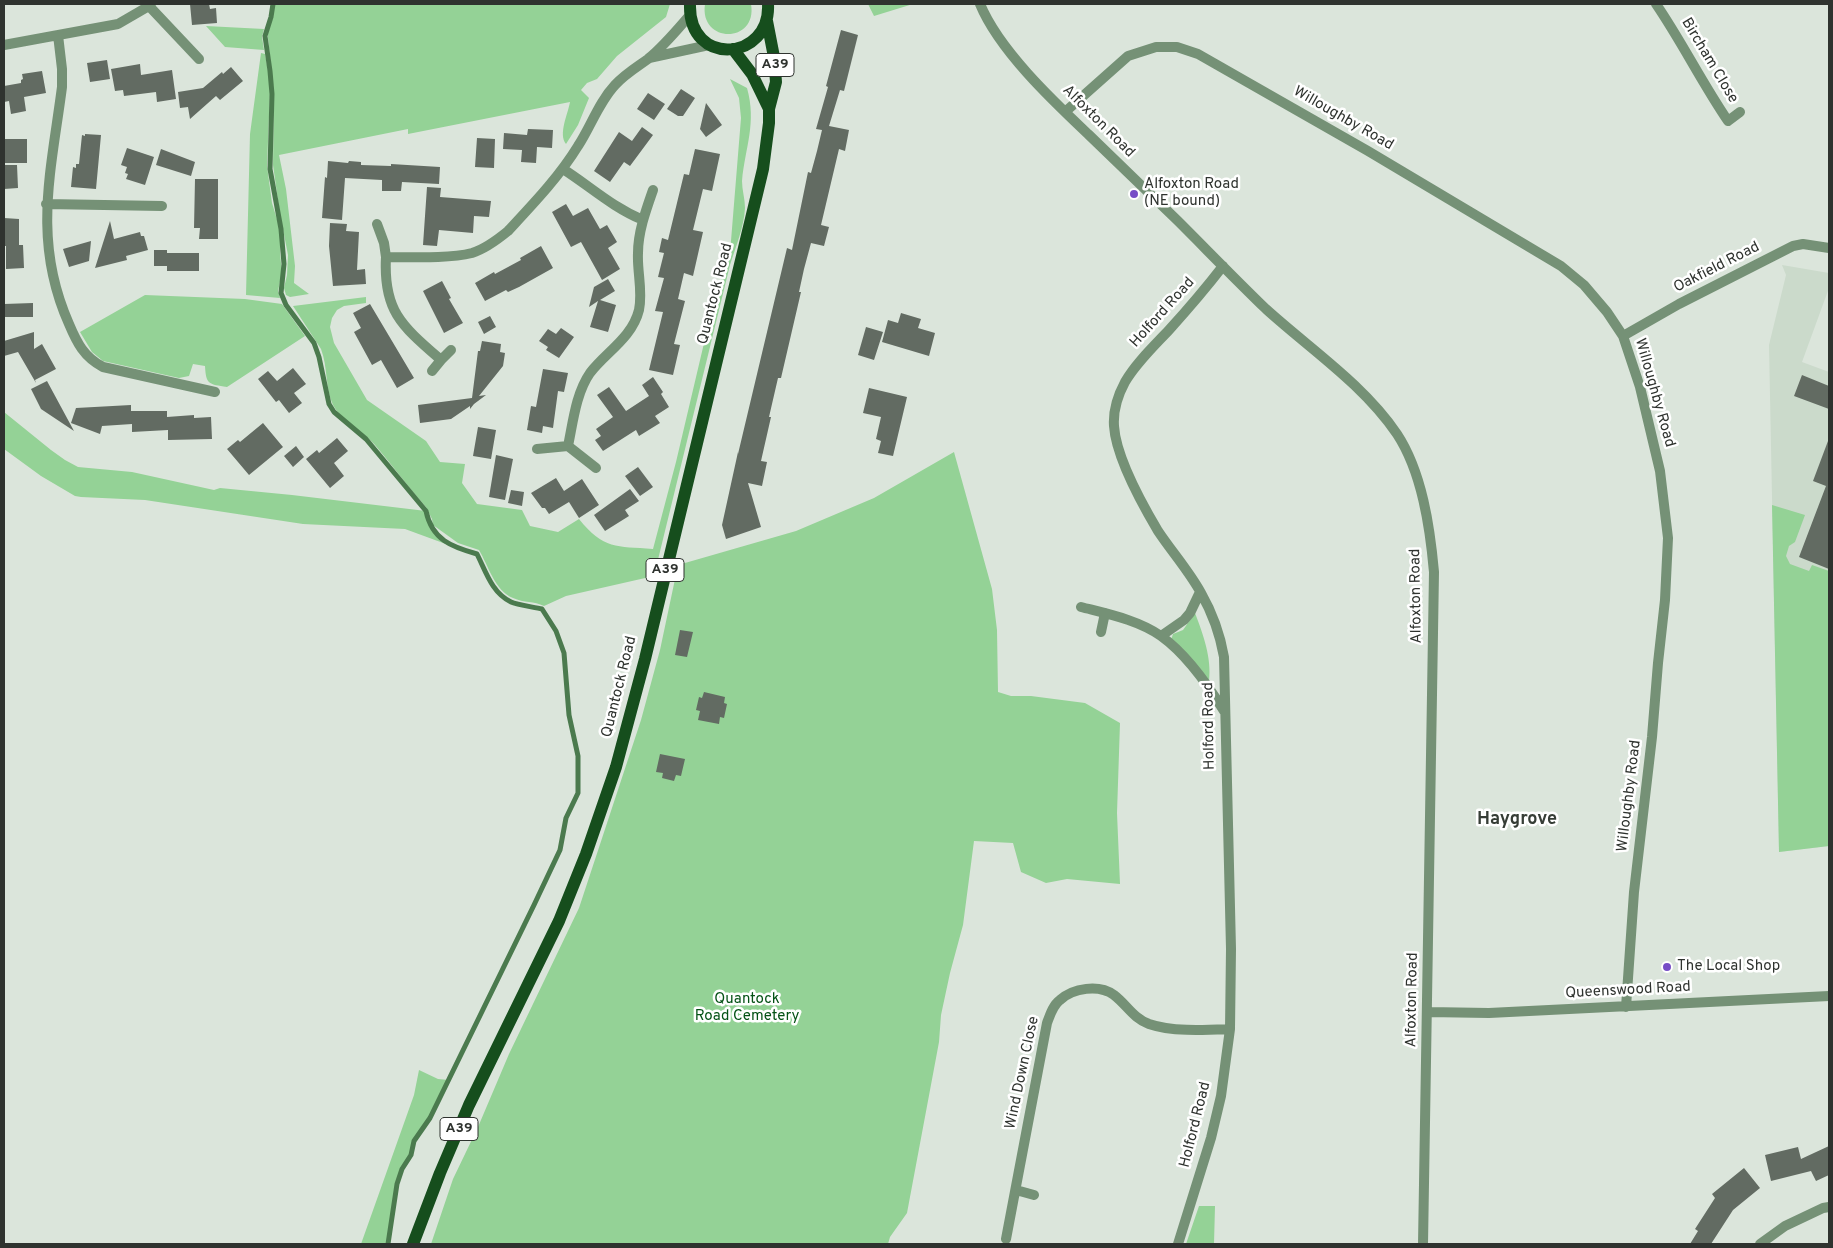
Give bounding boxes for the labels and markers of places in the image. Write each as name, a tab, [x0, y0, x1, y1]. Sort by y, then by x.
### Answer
place label: Alfoxton Road (NE bound)	[1144, 176, 1239, 211]
marker: Alfoxton Road (NE bound)	[1128, 188, 1140, 200]
place label: The Local Shop	[1677, 958, 1780, 976]
marker: The Local Shop	[1661, 961, 1673, 973]

